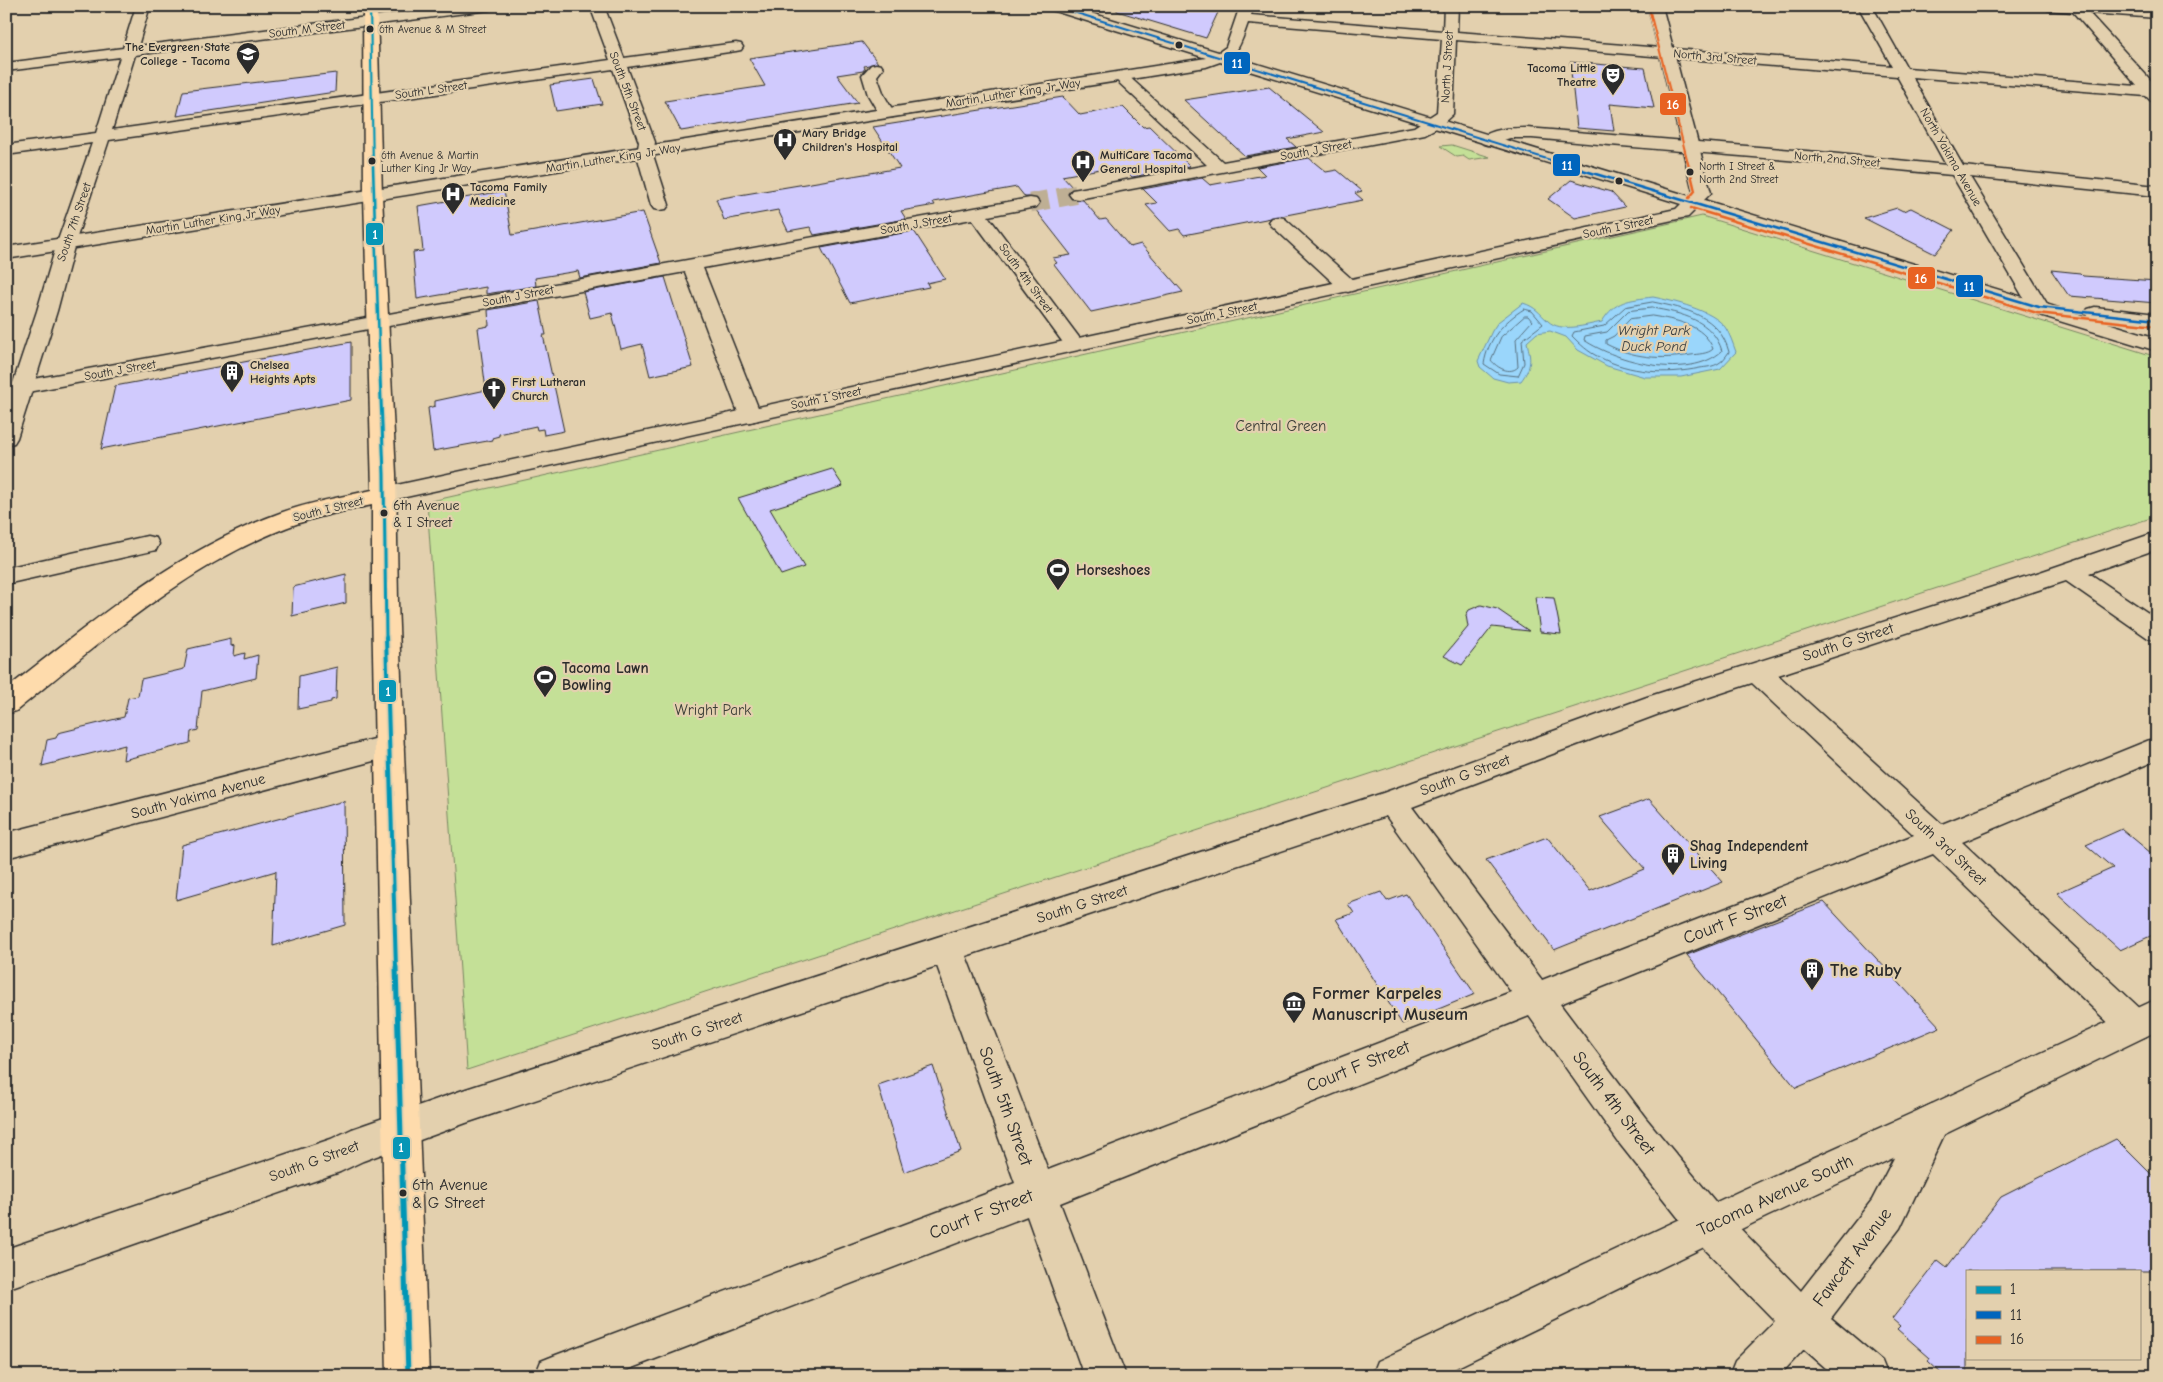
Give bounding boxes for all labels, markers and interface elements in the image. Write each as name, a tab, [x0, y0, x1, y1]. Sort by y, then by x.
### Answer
street label: South M Street	[268, 17, 347, 41]
place label: 6th Avenue & M Street	[379, 23, 487, 36]
marker: 6th Avenue & M Street	[365, 24, 375, 34]
street label: North J Street	[1438, 30, 1456, 104]
place label: The Evergreen State College - Tacoma	[125, 40, 230, 68]
unlabelled marker	[1174, 40, 1184, 50]
school or university icon: The Evergreen State College - Tacoma	[235, 41, 261, 75]
street label: North 3rd Street	[1673, 46, 1758, 68]
street label: South 5th Street	[607, 50, 650, 133]
line badge: 11	[1223, 51, 1251, 75]
text: 11	[1231, 55, 1243, 72]
place label: Tacoma Little Theatre	[1527, 61, 1596, 89]
theatre icon: Tacoma Little Theatre	[1600, 62, 1626, 96]
street label: Martin Luther King Jr Way	[945, 75, 1082, 111]
street label: South L Street	[394, 78, 469, 102]
line badge: 16	[1659, 92, 1687, 116]
text: 16	[1667, 96, 1679, 113]
street label: North Yakima Avenue	[1917, 106, 1985, 208]
place label: Mary Bridge Children's Hospital	[802, 126, 898, 154]
hospital icon: Mary Bridge Children's Hospital	[772, 127, 798, 161]
street label: South J Street	[1279, 137, 1353, 163]
street label: Martin Luther King Jr Way	[545, 140, 682, 176]
place label: MultiCare Tacoma General Hospital	[1100, 148, 1192, 176]
street label: North 2nd Street	[1793, 148, 1881, 170]
place label: 6th Avenue & Martin Luther King Jr Way	[381, 149, 479, 175]
hospital icon: MultiCare Tacoma General Hospital	[1070, 149, 1096, 183]
line badge: 11	[1552, 153, 1581, 177]
marker: 6th Avenue & Martin Luther King Jr Way	[367, 156, 377, 166]
text: 11	[1561, 157, 1573, 174]
place label: North I Street & North 2nd Street	[1699, 160, 1779, 186]
marker: North I Street & North 2nd Street	[1685, 167, 1695, 177]
unlabelled marker	[1614, 176, 1624, 186]
street label: South 7th Street	[54, 180, 94, 263]
place label: Tacoma Family Medicine	[470, 180, 548, 208]
hospital icon: Tacoma Family Medicine	[440, 181, 466, 215]
street label: Martin Luther King Jr Way	[145, 202, 282, 238]
street label: South J Street	[879, 211, 953, 237]
street label: South I Street	[1581, 213, 1655, 241]
line badge: 1	[365, 222, 384, 246]
text: 1	[372, 226, 378, 243]
street label: South 4th Street	[996, 240, 1056, 316]
line badge: 16	[1907, 266, 1936, 290]
text: 16	[1915, 270, 1927, 287]
line badge: 11	[1955, 274, 1984, 298]
text: 11	[1963, 278, 1975, 295]
street label: South J Street	[481, 282, 555, 310]
street label: South I Street	[1185, 299, 1259, 327]
water label: Wright Park Duck Pond	[1618, 322, 1690, 355]
street label: South J Street	[83, 357, 157, 383]
place label: Chelsea Heights Apts	[250, 358, 315, 386]
building icon: Chelsea Heights Apts	[219, 359, 245, 393]
place label: First Lutheran Church	[512, 375, 586, 403]
church icon: First Lutheran Church	[481, 376, 507, 410]
street label: South I Street	[789, 384, 863, 412]
park label: Central Green	[1236, 417, 1326, 435]
street label: South I Street	[291, 493, 365, 524]
place label: 6th Avenue & I Street	[393, 497, 459, 531]
marker: 6th Avenue & I Street	[379, 508, 389, 518]
sports icon: Horseshoes	[1045, 557, 1071, 591]
place label: Horseshoes	[1076, 561, 1150, 579]
street label: South G Street	[1800, 619, 1896, 665]
place label: Tacoma Lawn Bowling	[562, 659, 649, 694]
sports icon: Tacoma Lawn Bowling	[532, 664, 558, 698]
line badge: 1	[378, 679, 397, 703]
text: 1	[385, 683, 391, 700]
park label: Wright Park	[675, 701, 752, 719]
street label: South G Street	[1418, 750, 1513, 800]
street label: South Yakima Avenue	[129, 769, 268, 823]
street label: South 3rd Street	[1902, 805, 1991, 890]
place label: Shag Independent Living	[1690, 837, 1809, 872]
building icon: Shag Independent Living	[1660, 842, 1686, 876]
street label: South G Street	[1034, 881, 1130, 927]
street label: Court F Street	[1680, 890, 1791, 949]
building icon: The Ruby	[1799, 957, 1825, 991]
place label: The Ruby	[1830, 960, 1902, 981]
place label: Former Karpeles Manuscript Museum	[1312, 983, 1468, 1025]
museum icon: Former Karpeles Manuscript Museum	[1281, 990, 1307, 1024]
street label: South G Street	[649, 1008, 745, 1054]
street label: Court F Street	[1303, 1036, 1414, 1097]
street label: South 5th Street	[974, 1044, 1037, 1169]
street label: South 4th Street	[1568, 1047, 1660, 1160]
street label: South G Street	[267, 1136, 362, 1186]
line badge: 1	[392, 1136, 411, 1160]
text: 1	[398, 1139, 404, 1156]
street label: Tacoma Avenue South	[1694, 1150, 1857, 1241]
place label: 6th Avenue & G Street	[412, 1176, 488, 1212]
street label: Court F Street	[926, 1185, 1037, 1244]
marker: 6th Avenue & G Street	[398, 1188, 408, 1198]
street label: Fawcett Avenue	[1809, 1204, 1896, 1311]
legend	[1966, 1270, 2140, 1360]
text: 1	[2010, 1280, 2016, 1298]
text: 11	[2010, 1306, 2022, 1324]
text: 16	[2010, 1330, 2024, 1348]

